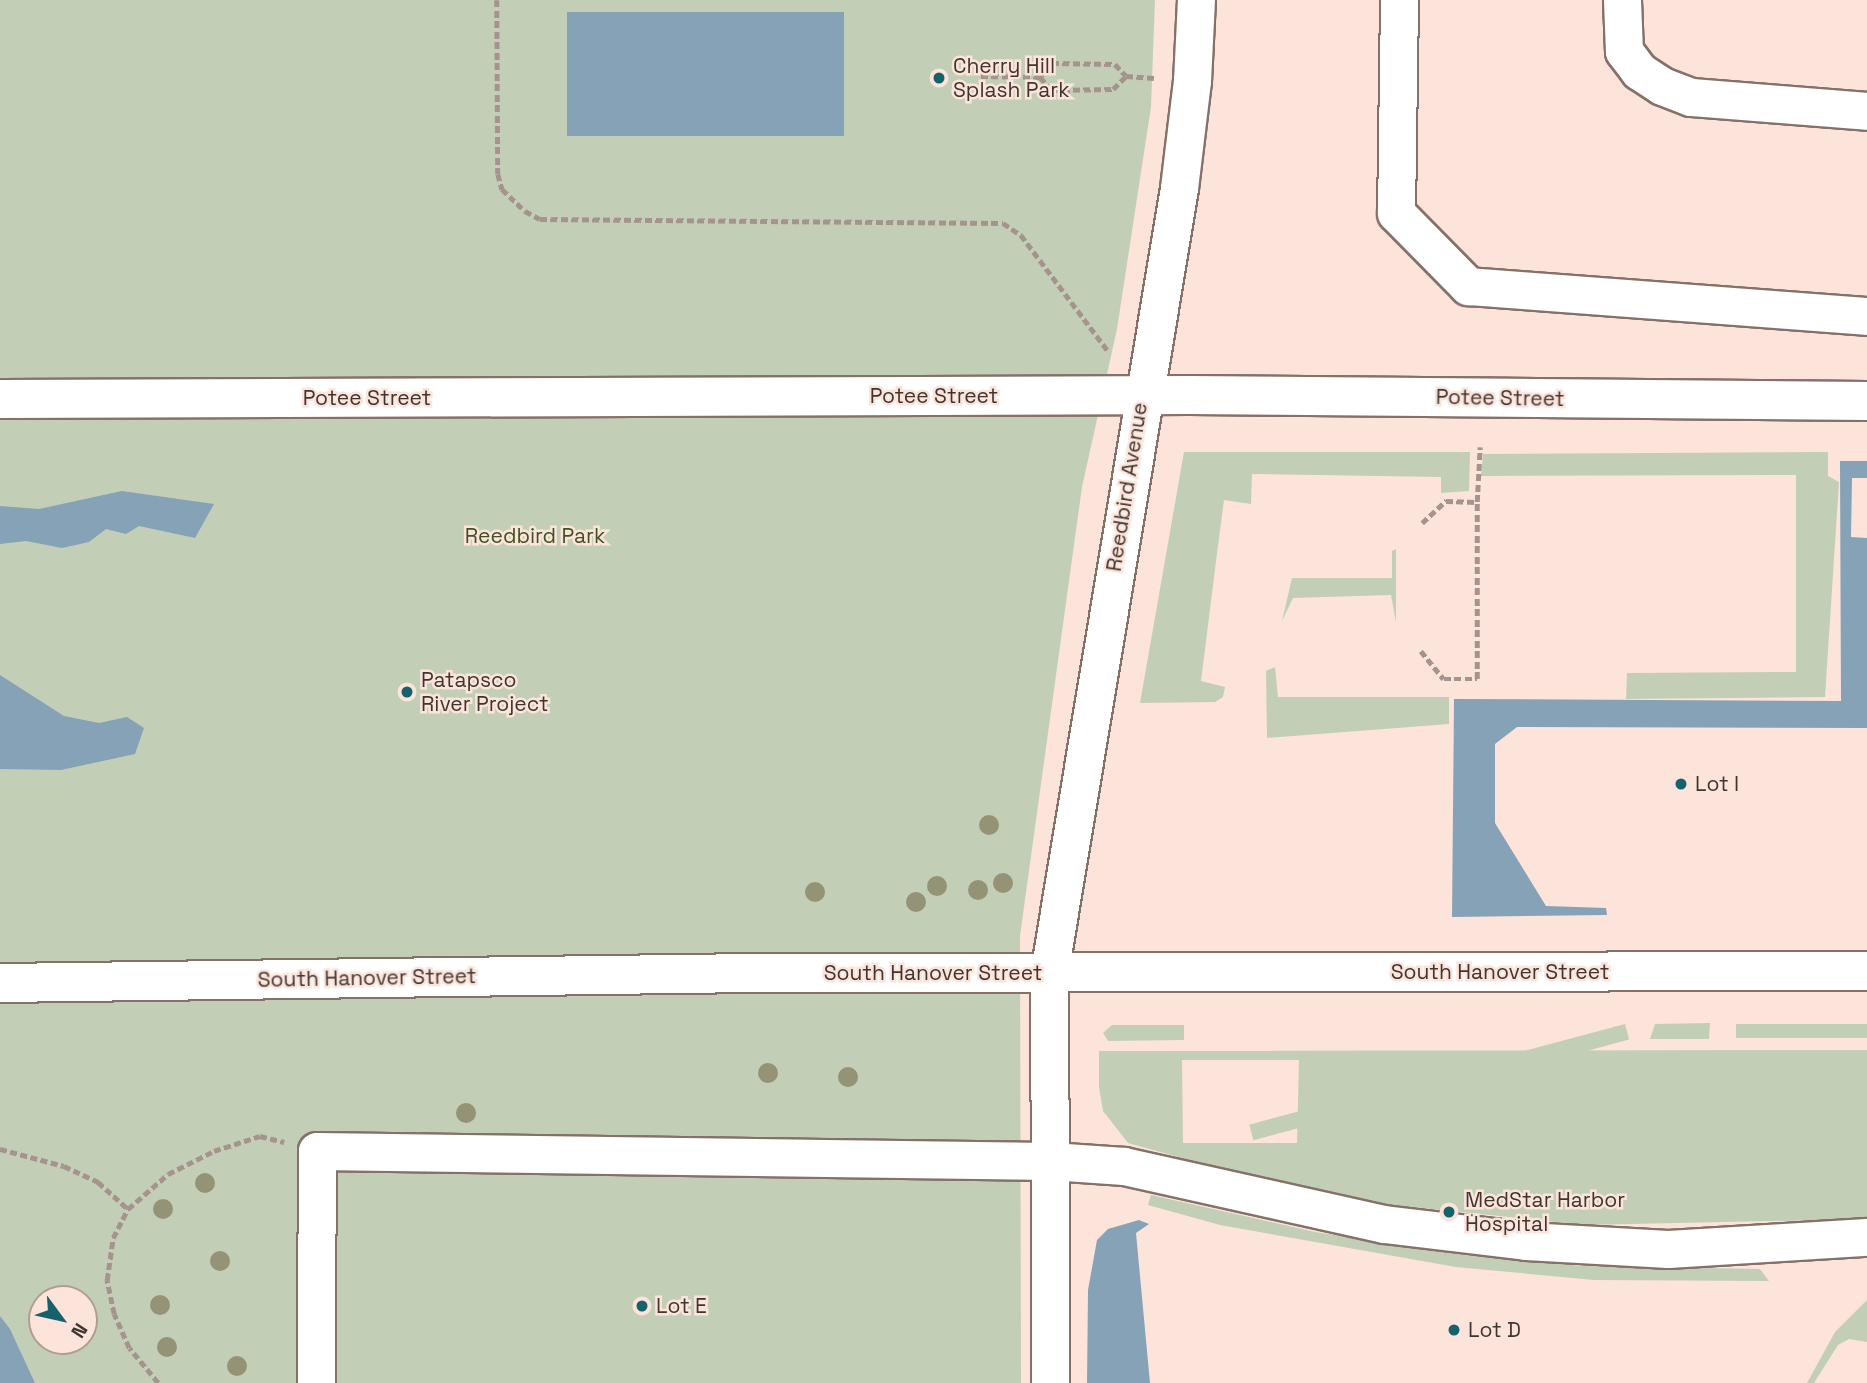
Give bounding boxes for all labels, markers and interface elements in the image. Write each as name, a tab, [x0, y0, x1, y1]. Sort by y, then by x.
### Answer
place label: Cherry Hill Splash Park	[953, 53, 1070, 103]
marker: Cherry Hill Splash Park	[931, 70, 947, 86]
street label: Potee Street	[870, 383, 998, 409]
street label: Potee Street	[1436, 384, 1564, 412]
street label: Potee Street	[303, 385, 431, 411]
street label: Reedbird Avenue	[1101, 401, 1153, 573]
park label: Reedbird Park	[465, 523, 605, 549]
place label: Patapsco River Project	[421, 667, 549, 717]
marker: Patapsco River Project	[399, 684, 415, 700]
place label: Lot I	[1695, 771, 1739, 797]
marker: Lot I	[1673, 776, 1689, 792]
street label: South Hanover Street	[1391, 959, 1609, 985]
street label: South Hanover Street	[824, 960, 1042, 986]
street label: South Hanover Street	[257, 963, 477, 993]
place label: MedStar Harbor Hospital	[1465, 1187, 1625, 1237]
marker: MedStar Harbor Hospital	[1439, 1202, 1459, 1222]
north arrow	[28, 1285, 98, 1355]
place label: Lot E	[656, 1293, 707, 1319]
marker: Lot E	[634, 1298, 650, 1314]
place label: Lot D	[1468, 1317, 1521, 1343]
text: N	[65, 1318, 93, 1343]
marker: Lot D	[1446, 1322, 1462, 1338]

